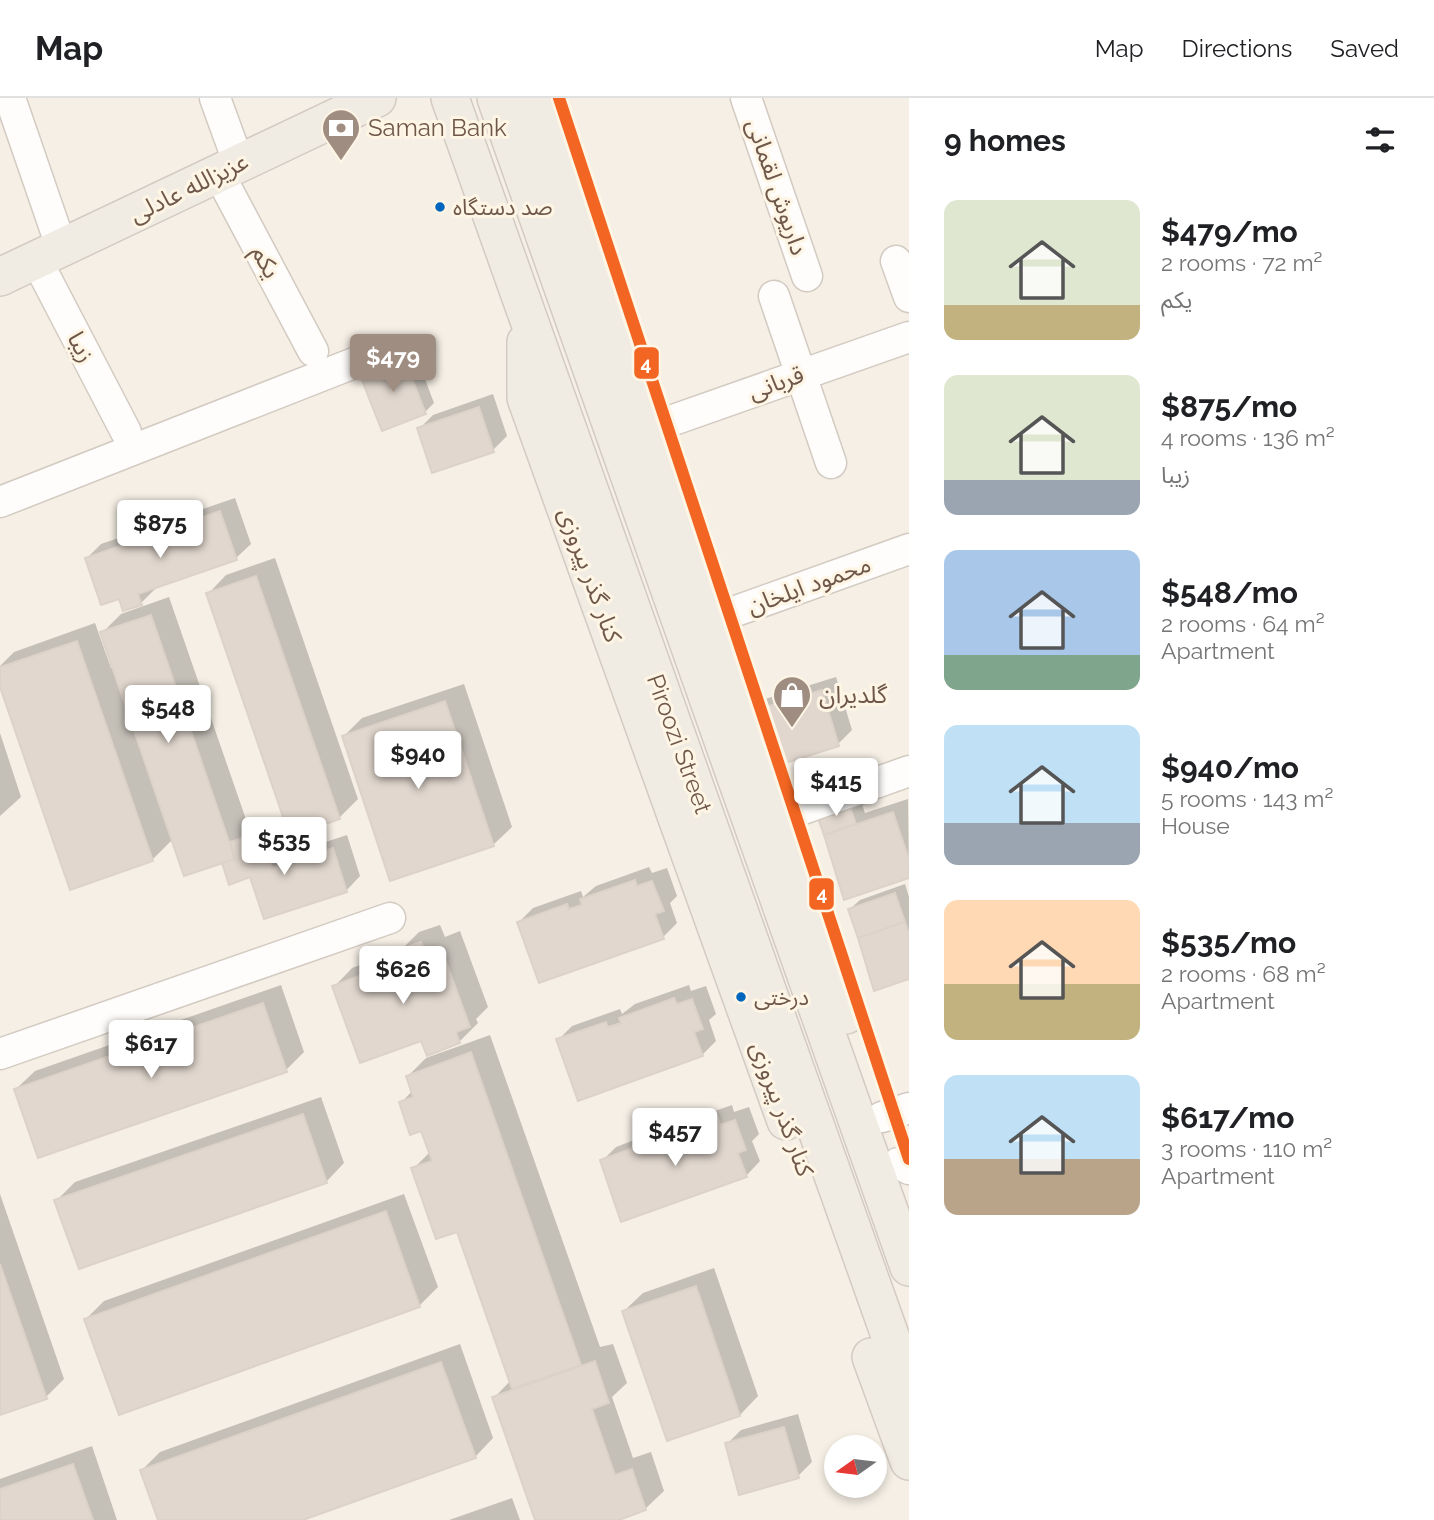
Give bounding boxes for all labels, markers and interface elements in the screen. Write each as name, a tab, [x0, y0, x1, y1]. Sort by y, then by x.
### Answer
text: Map	[35, 29, 103, 68]
text: Map	[1095, 34, 1144, 63]
text: Directions	[1182, 34, 1292, 63]
text: Saved	[1330, 34, 1399, 63]
bank icon: Saman Bank	[320, 107, 362, 162]
place label: Saman Bank	[368, 113, 507, 142]
street label: داریوش لقمانی	[741, 115, 814, 259]
icon: filters	[1361, 121, 1399, 159]
text: 9 homes	[944, 123, 1066, 158]
street label: عزیزالله عادلی	[125, 146, 253, 229]
place label: صد دستگاه	[453, 194, 553, 220]
marker: صد دستگاه	[433, 200, 447, 214]
text: $479/mo	[1161, 214, 1298, 249]
icon: home	[1000, 228, 1084, 312]
street label: یکم	[243, 240, 287, 284]
text: 2 rooms · 72 m²	[1161, 249, 1322, 276]
text: یکم	[1161, 286, 1193, 313]
street label: زیبا	[61, 326, 101, 367]
pin: $479	[352, 334, 434, 394]
text: $479	[366, 343, 420, 370]
line badge: 4	[633, 346, 660, 380]
text: 4	[641, 352, 652, 374]
street label: قربانی	[744, 359, 808, 406]
text: $875/mo	[1161, 389, 1297, 424]
icon: home	[1000, 403, 1084, 487]
text: 4 rooms · 136 m²	[1161, 424, 1335, 451]
text: زیبا	[1161, 461, 1190, 488]
pin: $875	[119, 500, 201, 560]
street label: کنار گذر پیروزی	[552, 504, 629, 647]
text: $875	[133, 509, 187, 536]
street label: محمود ایلخان	[743, 549, 875, 620]
text: $548/mo	[1161, 575, 1298, 610]
icon: home	[1000, 578, 1084, 662]
text: 2 rooms · 64 m²	[1161, 610, 1325, 637]
text: Apartment	[1161, 637, 1275, 664]
street label: Piroozi Street	[641, 670, 718, 817]
shop icon: گلدیران	[771, 674, 813, 729]
place label: گلدیران	[819, 680, 888, 709]
pin: $548	[127, 686, 209, 745]
text: $548	[141, 694, 195, 721]
pin: $940	[377, 732, 459, 791]
text: $940	[390, 740, 446, 767]
text: $940/mo	[1161, 750, 1299, 785]
icon: home	[1000, 753, 1084, 837]
pin: $415	[795, 758, 877, 818]
text: $415	[810, 767, 862, 794]
text: 5 rooms · 143 m²	[1161, 785, 1333, 812]
text: House	[1161, 812, 1230, 839]
pin: $535	[243, 818, 325, 877]
text: $535	[258, 826, 310, 853]
line badge: 4	[808, 877, 835, 911]
text: 4	[817, 882, 828, 904]
text: $535/mo	[1161, 925, 1296, 960]
icon: home	[1000, 928, 1084, 1012]
pin: $626	[362, 946, 444, 1006]
text: $626	[375, 955, 431, 982]
text: 2 rooms · 68 m²	[1161, 960, 1326, 987]
place label: درختی	[754, 984, 809, 1011]
text: Apartment	[1161, 987, 1275, 1014]
marker: درختی	[734, 990, 748, 1004]
pin: $617	[110, 1020, 192, 1080]
text: $617	[125, 1029, 177, 1056]
street label: کنار گذر پیروزی	[744, 1038, 821, 1181]
text: $617/mo	[1161, 1100, 1294, 1135]
icon: home	[1000, 1103, 1084, 1187]
pin: $457	[634, 1108, 716, 1168]
text: $457	[648, 1117, 702, 1144]
text: 3 rooms · 110 m²	[1161, 1135, 1332, 1162]
text: Apartment	[1161, 1162, 1275, 1189]
north arrow	[824, 1435, 887, 1498]
map controls	[824, 1435, 887, 1498]

